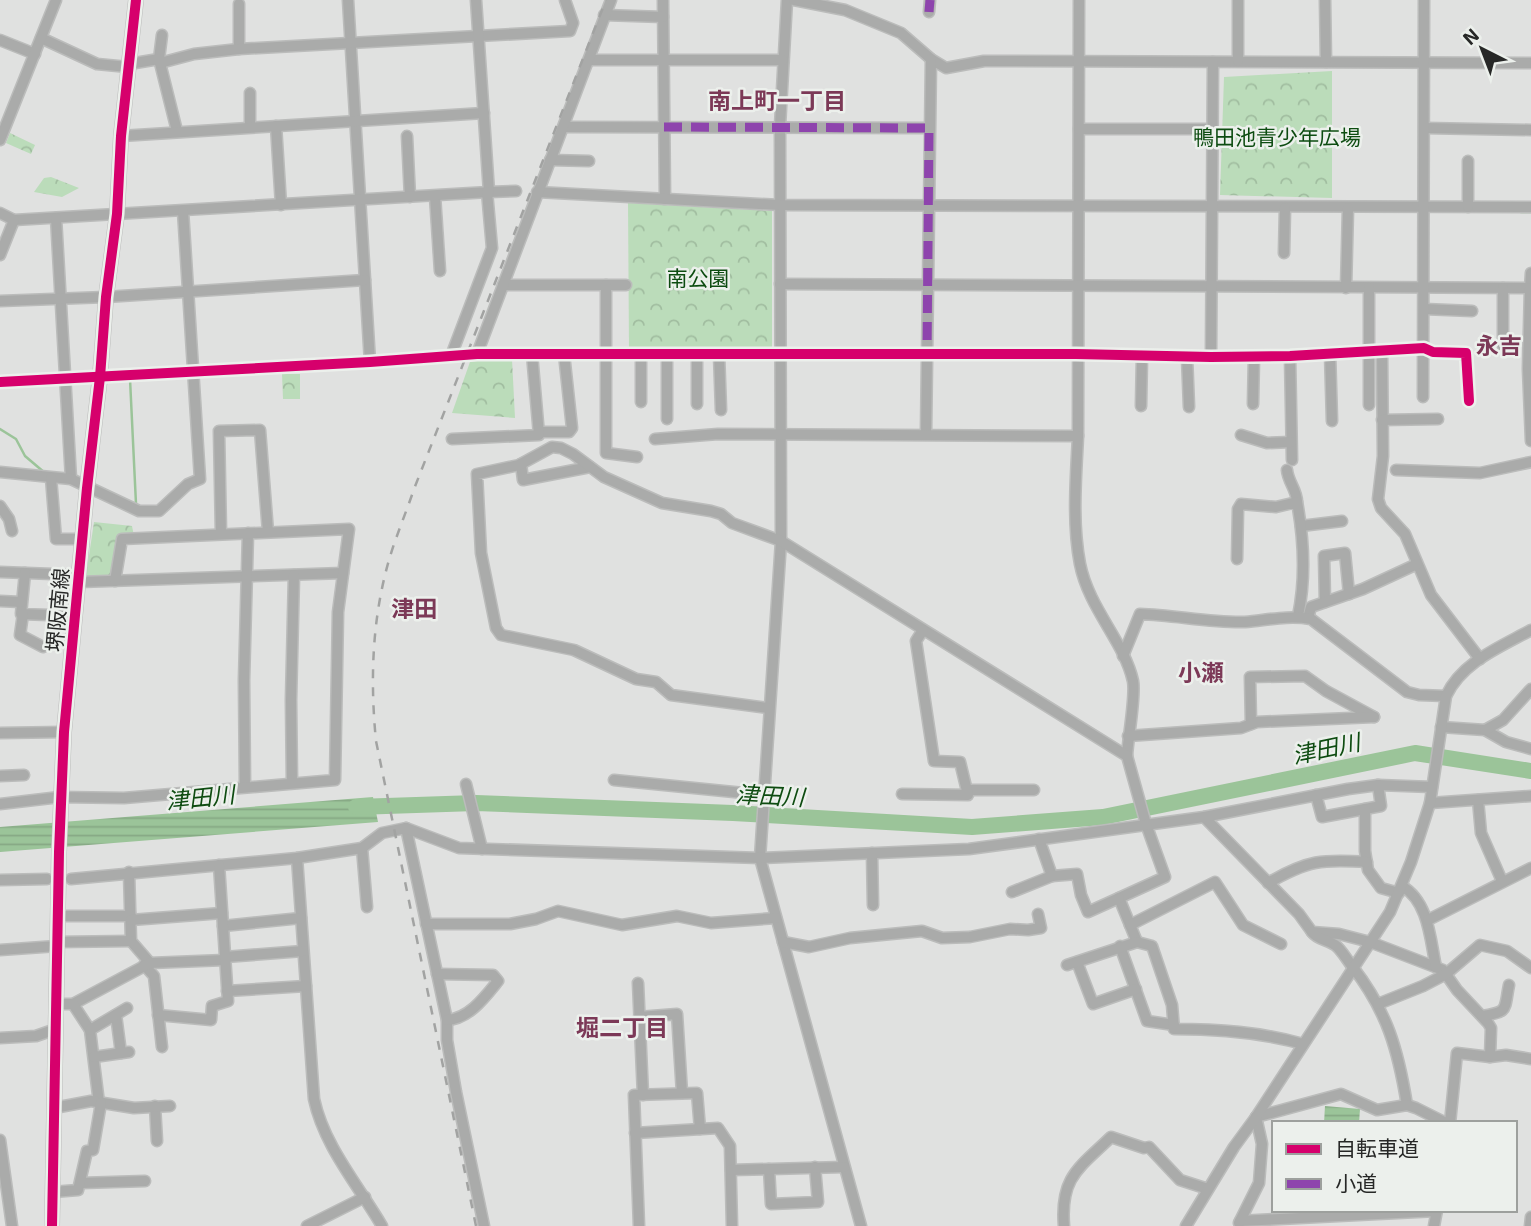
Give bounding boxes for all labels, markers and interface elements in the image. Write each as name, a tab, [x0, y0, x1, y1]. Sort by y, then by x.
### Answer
north arrow	[1447, 14, 1517, 84]
text: N	[1457, 23, 1483, 49]
district label: 南上町一丁目	[708, 86, 846, 114]
park label: 鴨田池青少年広場	[1193, 124, 1361, 149]
park label: 南公園	[667, 265, 730, 290]
district label: 永吉	[1476, 331, 1522, 359]
street label: 堺阪南線	[41, 567, 73, 653]
district label: 津田	[391, 594, 437, 622]
district label: 小瀬	[1178, 658, 1224, 686]
water label: 津田川	[1289, 727, 1366, 769]
water label: 津田川	[164, 779, 239, 815]
water label: 津田川	[735, 779, 808, 811]
district label: 堀二丁目	[576, 1013, 668, 1041]
legend	[1272, 1121, 1517, 1212]
text: 自転車道	[1335, 1135, 1419, 1160]
text: 小道	[1335, 1170, 1377, 1195]

